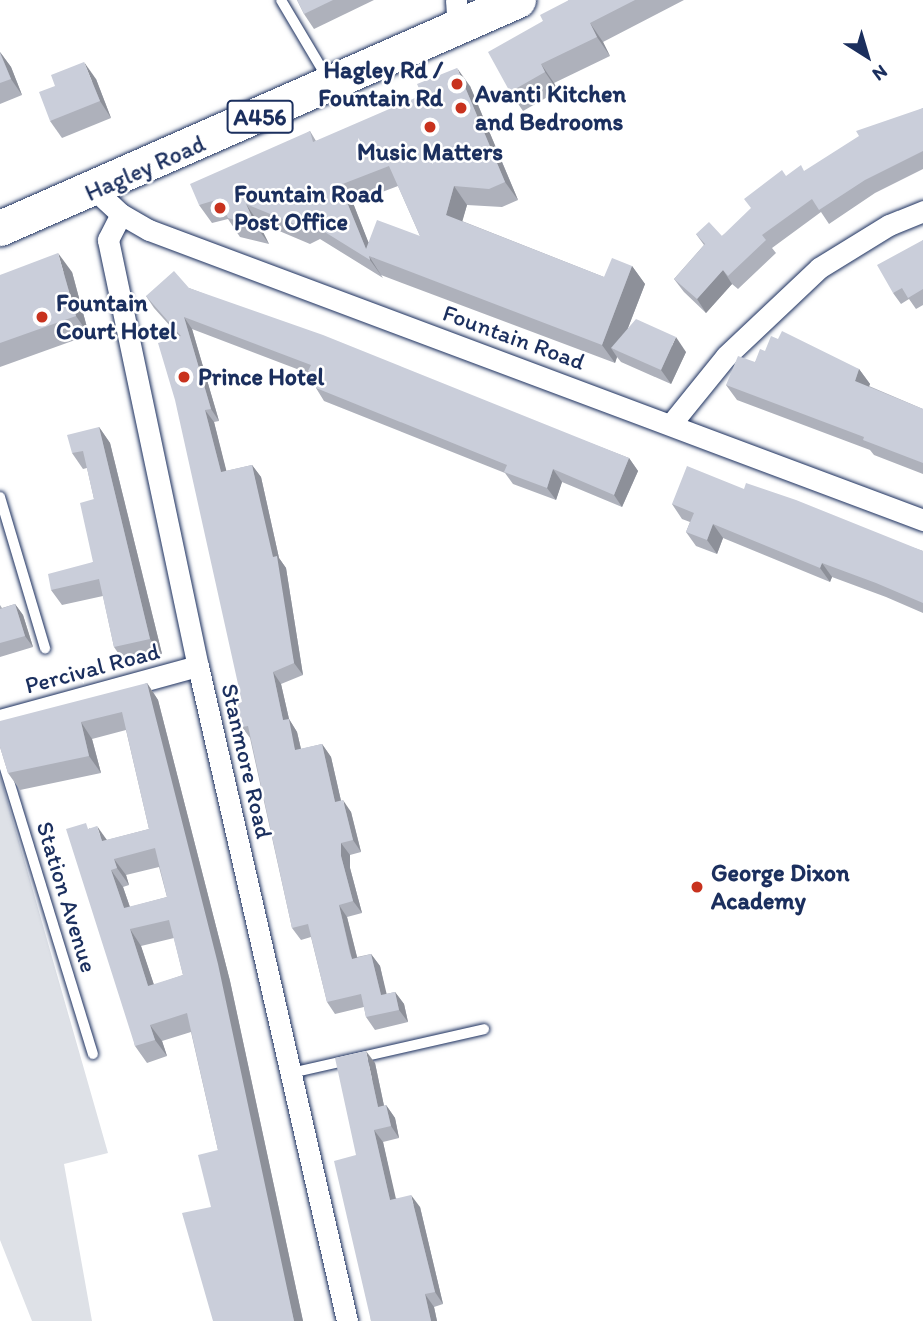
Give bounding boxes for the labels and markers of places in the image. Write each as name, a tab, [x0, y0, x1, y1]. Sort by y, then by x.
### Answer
place label: Hagley Rd / Fountain Rd	[318, 56, 443, 112]
marker: Hagley Rd / Fountain Rd	[449, 76, 465, 92]
place label: Avanti Kitchen and Bedrooms	[475, 80, 626, 136]
marker: Avanti Kitchen and Bedrooms	[453, 100, 469, 116]
marker: Music Matters	[422, 119, 438, 135]
place label: Music Matters	[357, 138, 503, 166]
place label: Fountain Road Post Office	[234, 180, 383, 236]
marker: Fountain Road Post Office	[212, 200, 228, 216]
place label: Fountain Court Hotel	[56, 289, 177, 345]
marker: Fountain Court Hotel	[34, 309, 50, 325]
place label: Prince Hotel	[198, 363, 324, 391]
marker: Prince Hotel	[176, 369, 192, 385]
place label: George Dixon Academy	[711, 859, 849, 915]
marker: George Dixon Academy	[689, 879, 705, 895]

